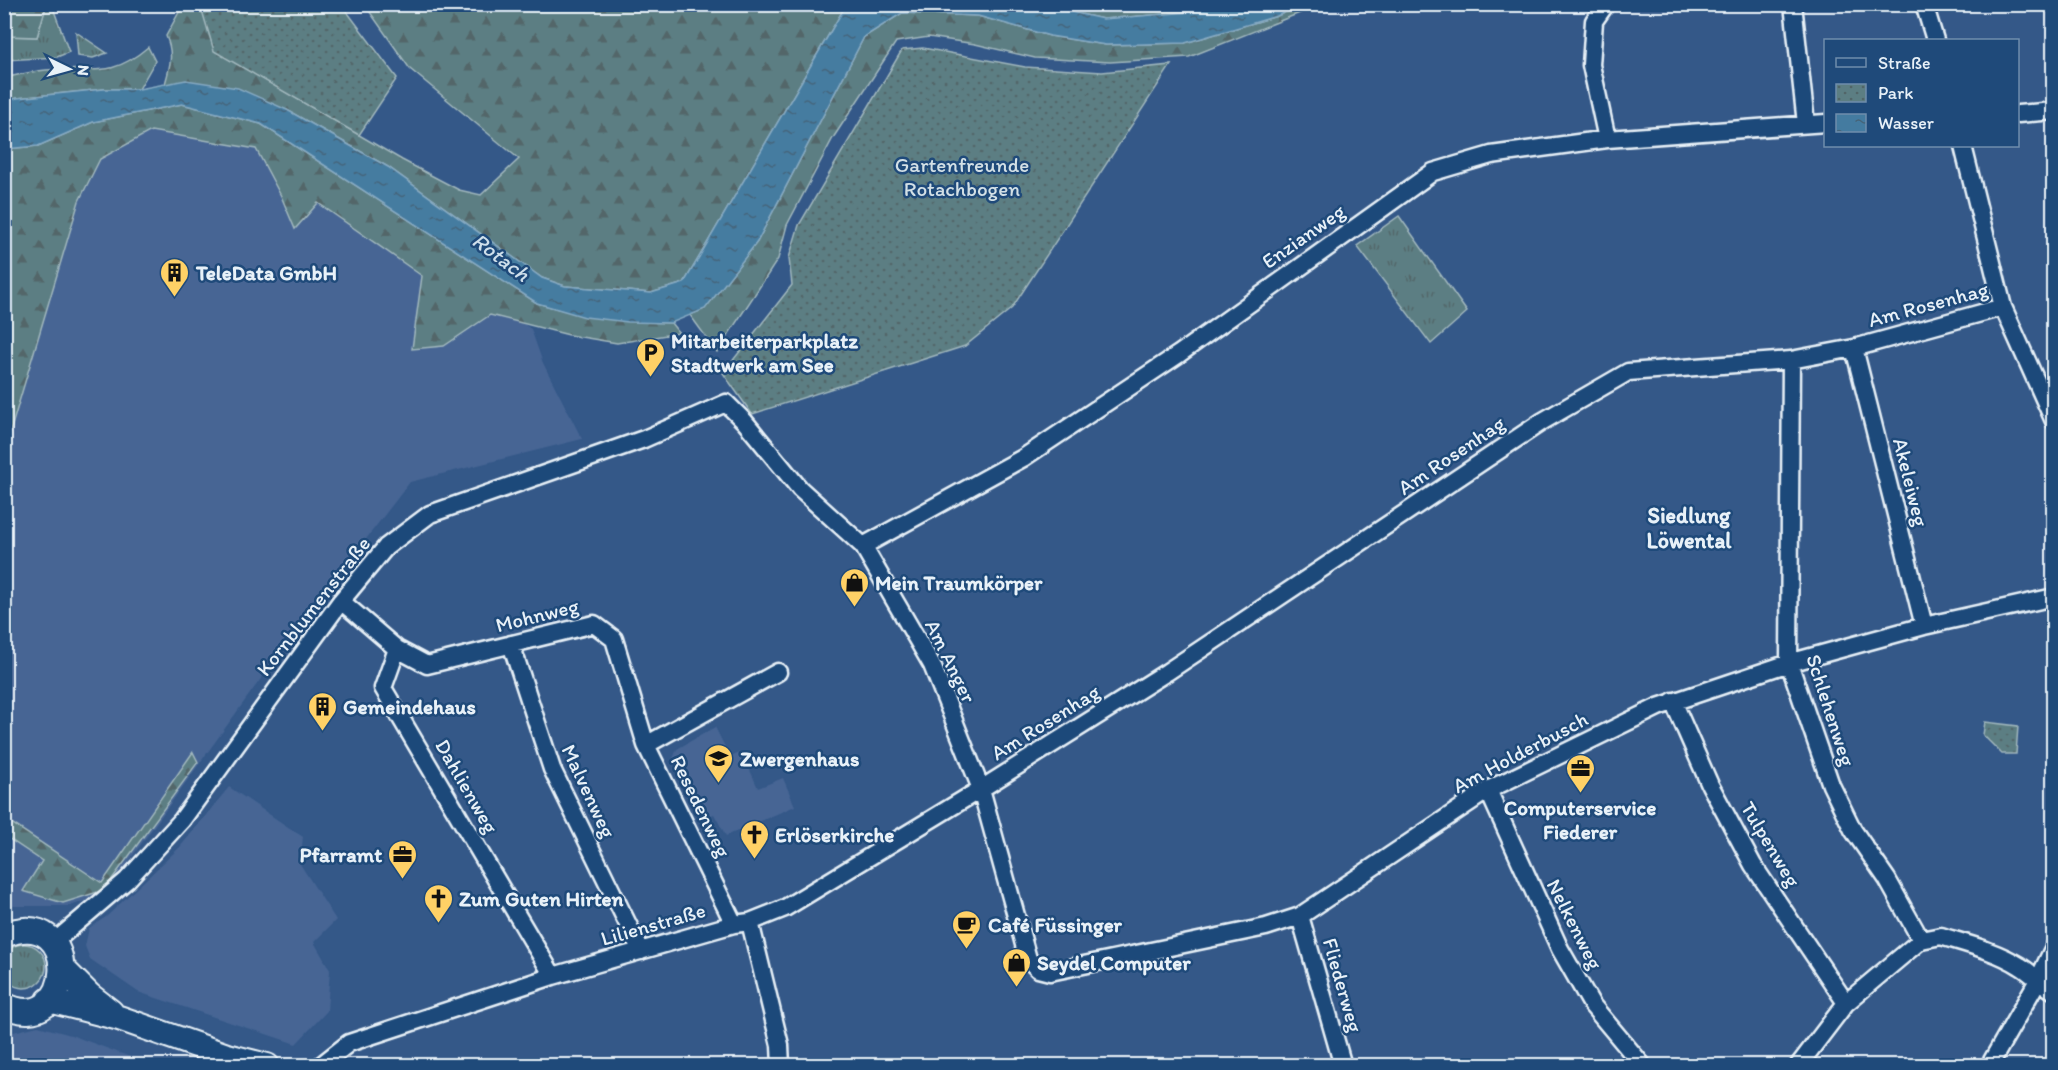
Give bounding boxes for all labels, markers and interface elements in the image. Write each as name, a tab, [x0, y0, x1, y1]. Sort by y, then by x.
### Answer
north arrow	[39, 39, 99, 99]
legend	[1824, 39, 2019, 147]
text: Straße	[1878, 52, 1931, 74]
text: N	[74, 64, 93, 76]
text: Park	[1878, 82, 1913, 104]
text: Wasser	[1878, 112, 1935, 134]
park label: Gartenfreunde Rotachbogen	[895, 152, 1029, 201]
street label: Enzianweg	[1257, 198, 1350, 274]
water label: Rotach	[467, 227, 535, 288]
building icon: TeleData GmbH	[159, 256, 191, 298]
place label: TeleData GmbH	[195, 260, 337, 285]
street label: Am Rosenhag	[1865, 276, 1991, 332]
place label: Mitarbeiterparkplatz Stadtwerk am See	[671, 328, 858, 377]
parking icon: Mitarbeiterparkplatz Stadtwerk am See	[634, 336, 666, 378]
street label: Am Rosenhag	[1393, 410, 1509, 500]
street label: Akeleiweg	[1888, 435, 1934, 529]
district label: Siedlung Löwental	[1647, 502, 1732, 554]
street label: Kornblumenstraße	[251, 531, 375, 681]
shop icon: Mein Traumkörper	[838, 566, 870, 608]
place label: Mein Traumkörper	[875, 570, 1043, 596]
street label: Mohnweg	[493, 593, 581, 637]
street label: Am Anger	[920, 615, 982, 707]
street label: Schlehenweg	[1801, 651, 1861, 769]
street label: Am Rosenhag	[986, 679, 1104, 765]
building icon: Gemeindehaus	[306, 690, 338, 732]
place label: Gemeindehaus	[343, 694, 476, 719]
street label: Am Holderbusch	[1448, 706, 1592, 798]
street label: Dahlienweg	[430, 735, 504, 838]
street label: Malvenweg	[557, 740, 622, 842]
school or university icon: Zwergenhaus	[703, 742, 735, 784]
place label: Zwergenhaus	[740, 746, 859, 772]
street label: Resedenweg	[666, 751, 737, 861]
office icon: Computerservice Fiederer	[1564, 752, 1596, 794]
place label: Computerservice Fiederer	[1504, 795, 1656, 844]
street label: Tulpenweg	[1736, 797, 1806, 892]
church icon: Erlöserkirche	[738, 818, 770, 860]
place label: Erlöserkirche	[775, 822, 894, 847]
office icon: Pfarramt	[387, 838, 419, 880]
place label: Pfarramt	[299, 842, 382, 867]
street label: Nelkenweg	[1542, 875, 1608, 974]
church icon: Zum Guten Hirten	[422, 882, 454, 924]
place label: Zum Guten Hirten	[459, 886, 624, 911]
street label: Lilienstraße	[598, 897, 708, 951]
cafe icon: Café Füssinger	[951, 908, 983, 950]
place label: Café Füssinger	[988, 912, 1123, 938]
street label: Fliederweg	[1318, 935, 1368, 1035]
shop icon: Seydel Computer	[1000, 946, 1032, 988]
place label: Seydel Computer	[1037, 950, 1191, 976]

